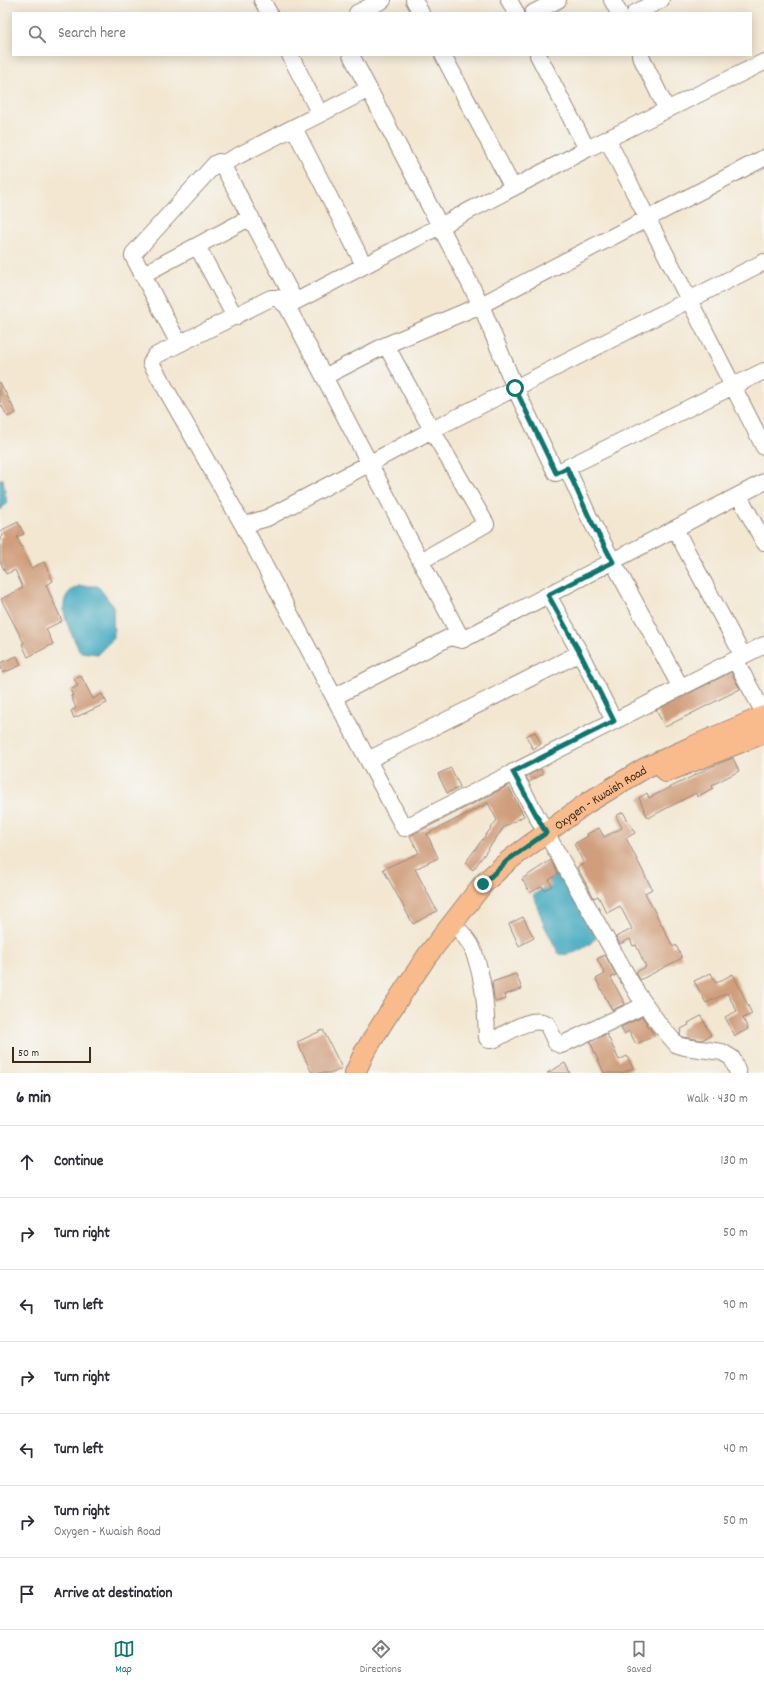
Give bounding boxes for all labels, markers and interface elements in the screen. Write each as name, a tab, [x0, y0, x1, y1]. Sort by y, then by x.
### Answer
search box	[12, 12, 752, 56]
icon: search	[26, 23, 48, 45]
text: Search here	[58, 23, 126, 45]
route start	[506, 379, 524, 397]
street label: Oxygen - Kwaish Road	[551, 762, 651, 836]
route end	[474, 875, 492, 893]
scale bar	[12, 1045, 91, 1064]
text: 50 m	[18, 1046, 39, 1062]
text: 6 min	[16, 1087, 51, 1111]
text: Walk · 430 m	[687, 1090, 748, 1109]
icon: ahead	[16, 1151, 38, 1173]
text: Continue	[54, 1151, 103, 1173]
text: 130 m	[720, 1152, 748, 1171]
icon: right	[16, 1223, 38, 1245]
text: Turn right	[54, 1223, 110, 1245]
text: 50 m	[723, 1224, 748, 1243]
icon: left	[16, 1295, 38, 1317]
text: Turn left	[54, 1295, 103, 1317]
text: 90 m	[723, 1296, 748, 1315]
icon: right	[16, 1367, 38, 1389]
text: Turn right	[54, 1367, 110, 1389]
text: 70 m	[724, 1368, 748, 1387]
icon: left	[16, 1439, 38, 1461]
text: Turn left	[54, 1439, 103, 1461]
text: 40 m	[724, 1440, 748, 1459]
text: Turn right	[54, 1501, 110, 1523]
icon: right	[16, 1511, 38, 1533]
text: 50 m	[723, 1512, 748, 1531]
text: Oxygen - Kwaish Road	[54, 1523, 161, 1542]
icon: arrive	[16, 1583, 38, 1605]
text: Arrive at destination	[54, 1583, 172, 1605]
tab: Map	[113, 1638, 135, 1678]
tab: Directions	[360, 1638, 402, 1678]
tab: Saved	[627, 1638, 651, 1678]

